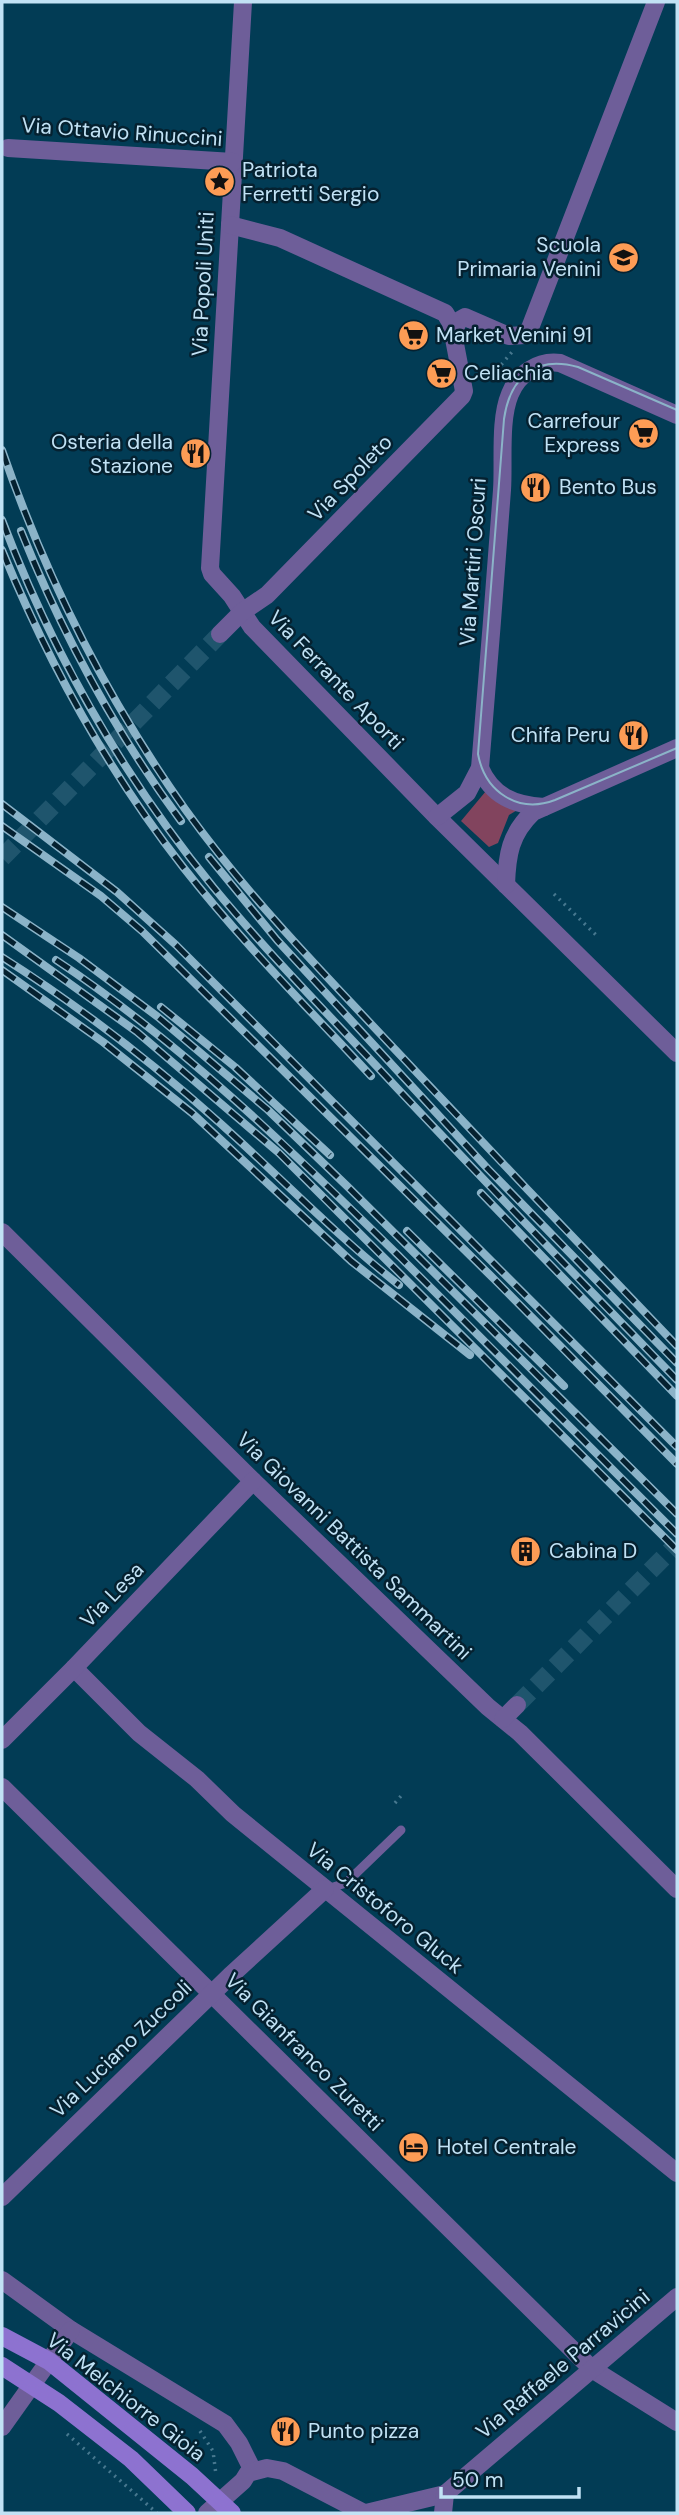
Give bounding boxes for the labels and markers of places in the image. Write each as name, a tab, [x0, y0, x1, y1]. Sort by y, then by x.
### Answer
place label: Patriota Ferretti Sergio	[242, 156, 379, 208]
place icon: Patriota Ferretti Sergio	[202, 165, 236, 199]
place label: Scuola Primaria Venini	[457, 231, 601, 283]
school or university icon: Scuola Primaria Venini	[607, 240, 641, 274]
supermarket icon: Market Venini 91	[396, 318, 430, 352]
place label: Market Venini 91	[436, 321, 592, 349]
supermarket icon: Celiachia	[424, 356, 458, 390]
place label: Celiachia	[464, 359, 553, 387]
place label: Carrefour Express	[527, 407, 620, 459]
supermarket icon: Carrefour Express	[626, 416, 660, 450]
place label: Osteria della Stazione	[51, 428, 173, 480]
restaurant icon: Osteria della Stazione	[179, 437, 213, 471]
restaurant icon: Bento Bus	[519, 470, 553, 504]
place label: Bento Bus	[559, 473, 657, 501]
restaurant icon: Chifa Peru	[616, 718, 650, 752]
place label: Chifa Peru	[511, 721, 610, 749]
building icon: Cabina D	[509, 1534, 543, 1568]
place label: Cabina D	[549, 1537, 637, 1565]
hotel icon: Hotel Centrale	[397, 2130, 431, 2164]
place label: Hotel Centrale	[437, 2133, 577, 2161]
restaurant icon: Punto pizza	[268, 2414, 302, 2448]
place label: Punto pizza	[308, 2417, 419, 2445]

